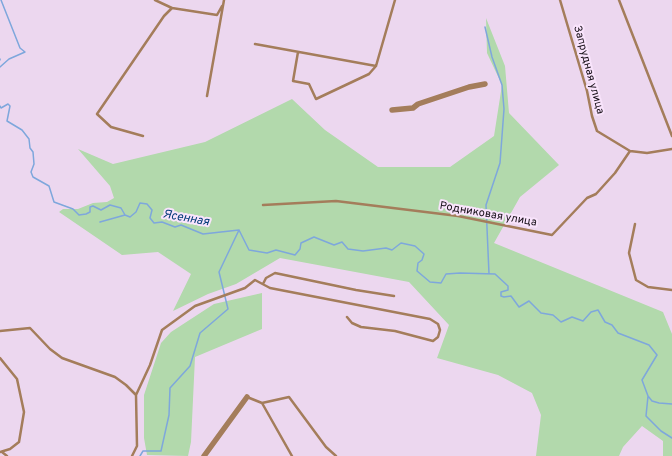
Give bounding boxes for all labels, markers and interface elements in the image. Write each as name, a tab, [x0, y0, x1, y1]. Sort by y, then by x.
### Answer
street label: Запрудная улица	[570, 24, 606, 116]
street label: Родниковая улица	[438, 200, 538, 230]
water label: Ясенная	[162, 208, 210, 230]

